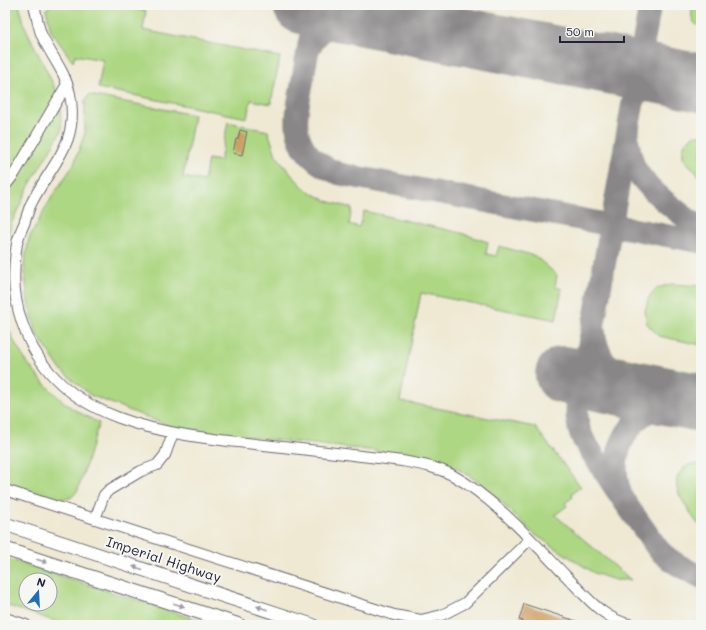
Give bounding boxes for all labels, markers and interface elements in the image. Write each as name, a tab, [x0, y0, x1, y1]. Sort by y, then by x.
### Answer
scale bar	[560, 18, 624, 44]
text: 50 m	[566, 23, 594, 39]
street label: Imperial Highway	[104, 531, 224, 587]
one-way arrow	[36, 558, 48, 564]
one-way arrow	[132, 565, 144, 571]
north arrow	[18, 572, 58, 612]
text: N	[35, 574, 48, 590]
one-way arrow	[173, 603, 185, 609]
one-way arrow	[255, 605, 267, 611]

